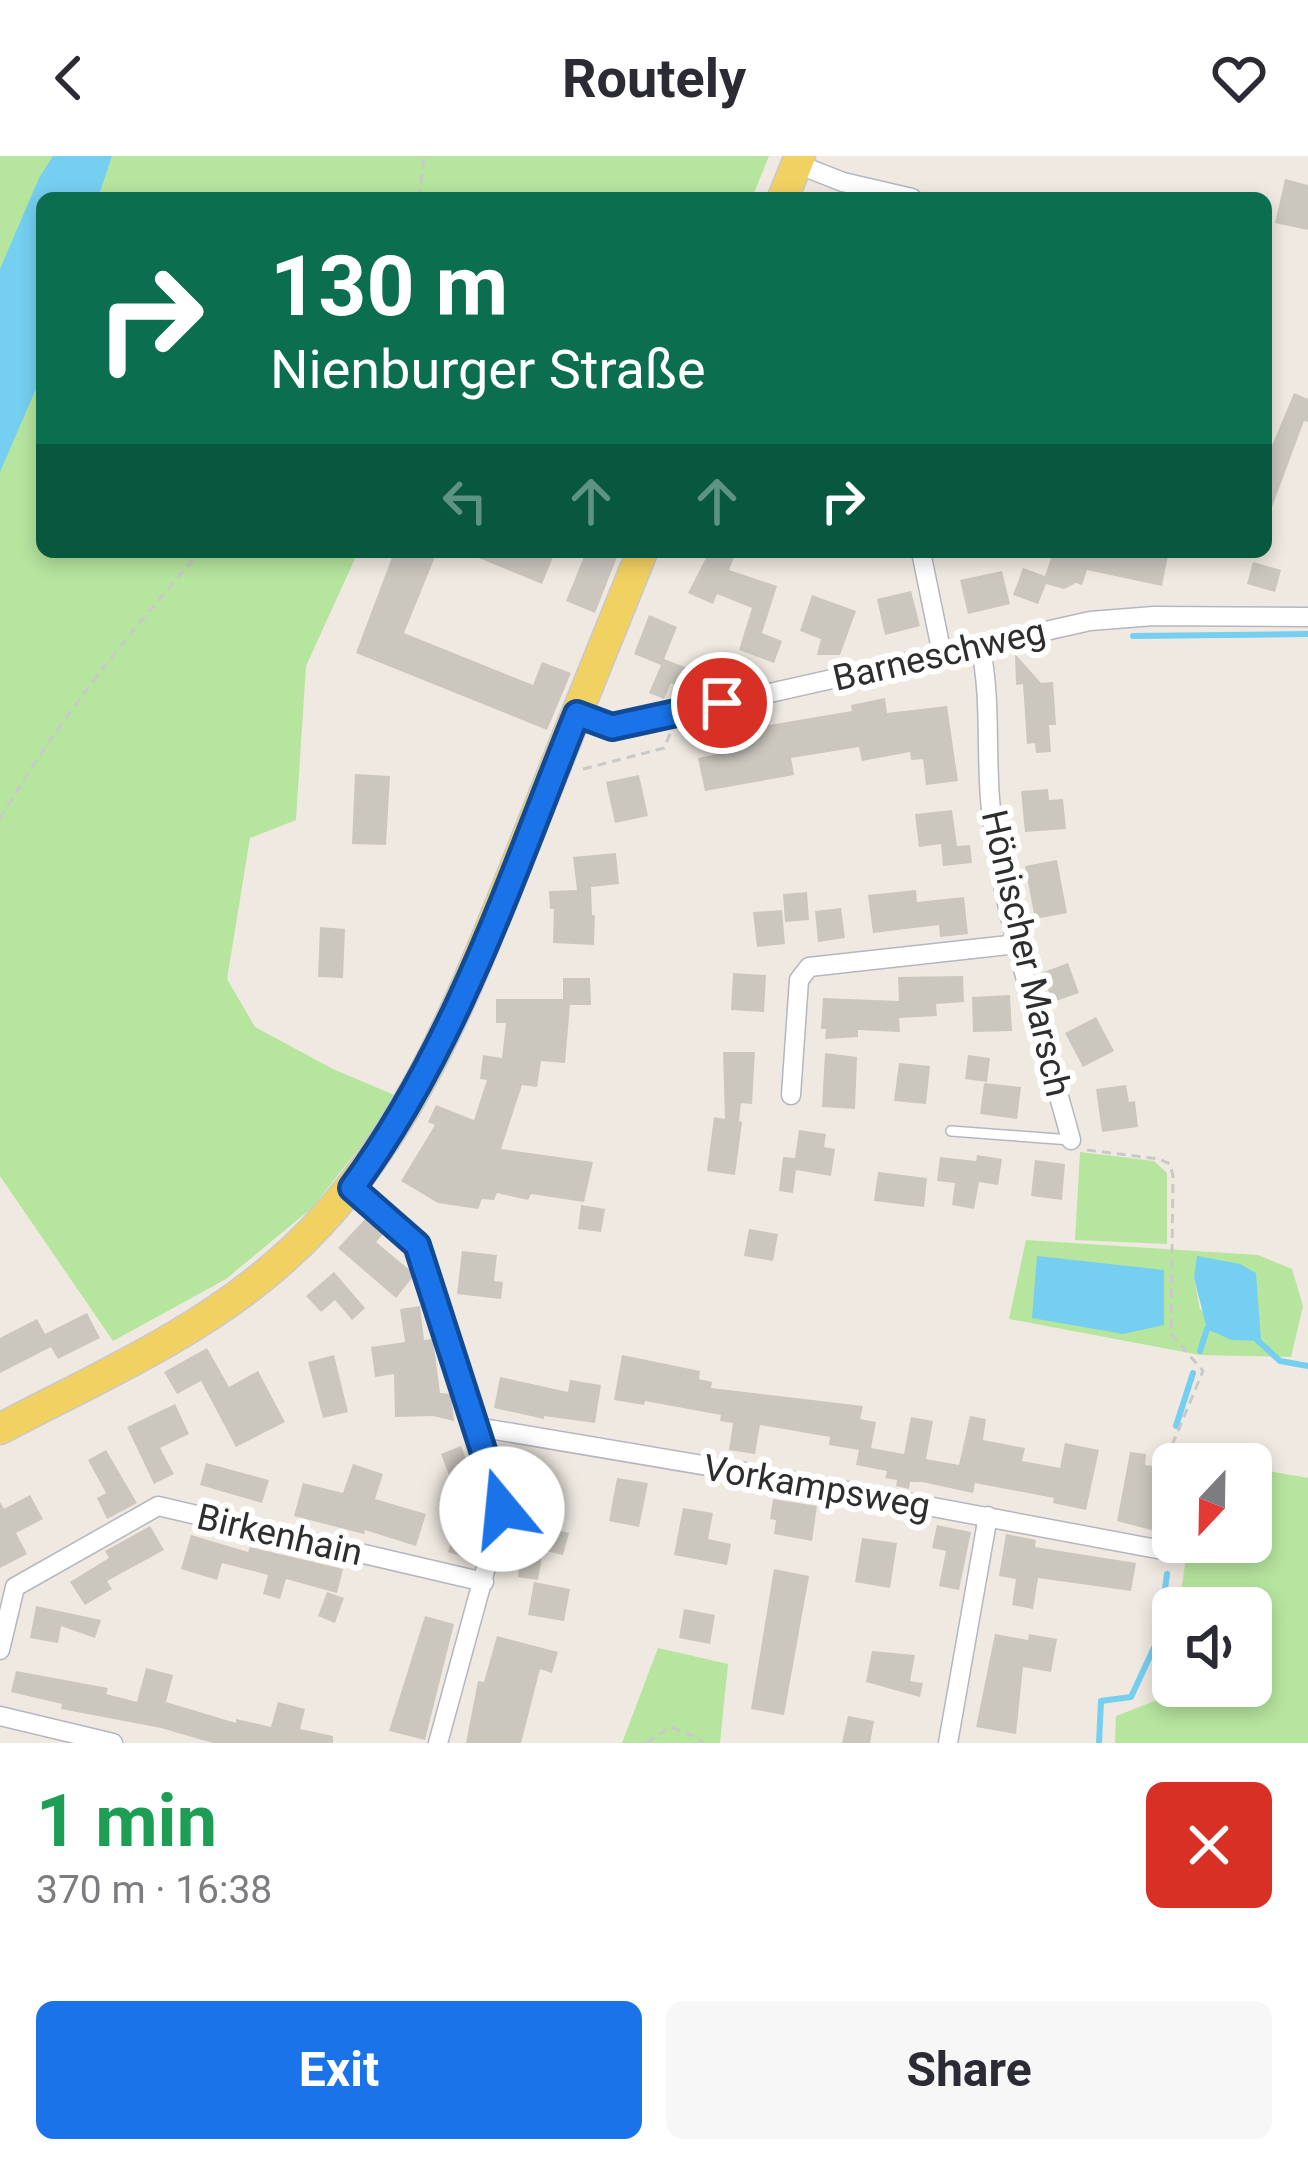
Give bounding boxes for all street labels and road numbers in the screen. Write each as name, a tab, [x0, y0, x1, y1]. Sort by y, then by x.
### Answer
street label: Barneschweg	[829, 610, 1050, 700]
street label: Hönischer Marsch	[973, 806, 1079, 1101]
street label: Vorkampsweg	[700, 1446, 933, 1528]
street label: Birkenhain	[193, 1496, 366, 1574]

